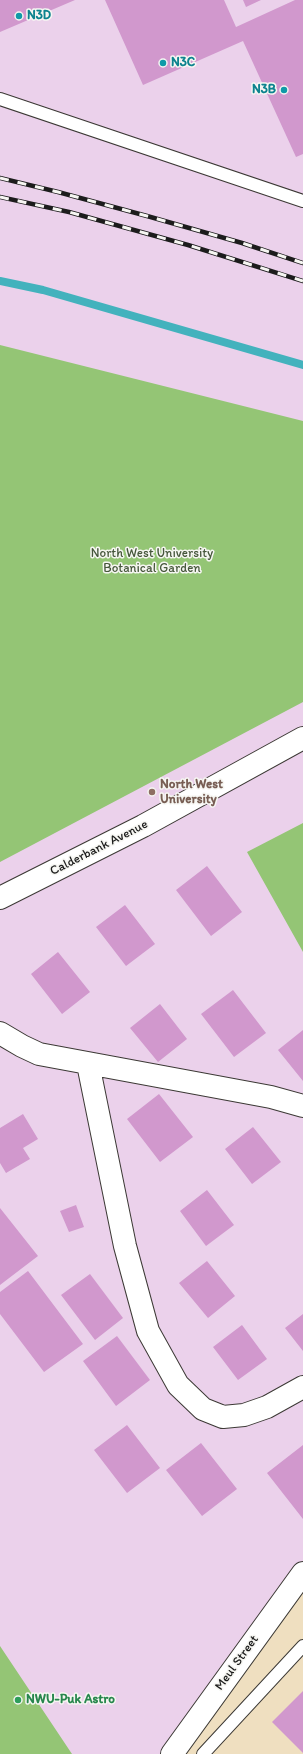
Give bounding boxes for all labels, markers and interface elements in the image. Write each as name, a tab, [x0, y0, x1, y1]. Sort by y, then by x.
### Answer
place label: N3D	[27, 8, 51, 24]
marker: N3D	[14, 11, 24, 21]
place label: N3C	[171, 55, 195, 71]
marker: N3C	[158, 58, 168, 68]
place label: N3B	[252, 82, 276, 98]
marker: N3B	[279, 85, 289, 95]
park label: North West University Botanical Garden	[91, 546, 213, 577]
place label: North West University	[160, 777, 223, 808]
marker: North West University	[147, 787, 157, 797]
street label: Calderbank Avenue	[47, 817, 151, 879]
street label: Meul Street	[212, 1632, 262, 1694]
place label: NWU-Puk Astro	[26, 1692, 115, 1708]
marker: NWU-Puk Astro	[13, 1695, 23, 1705]

